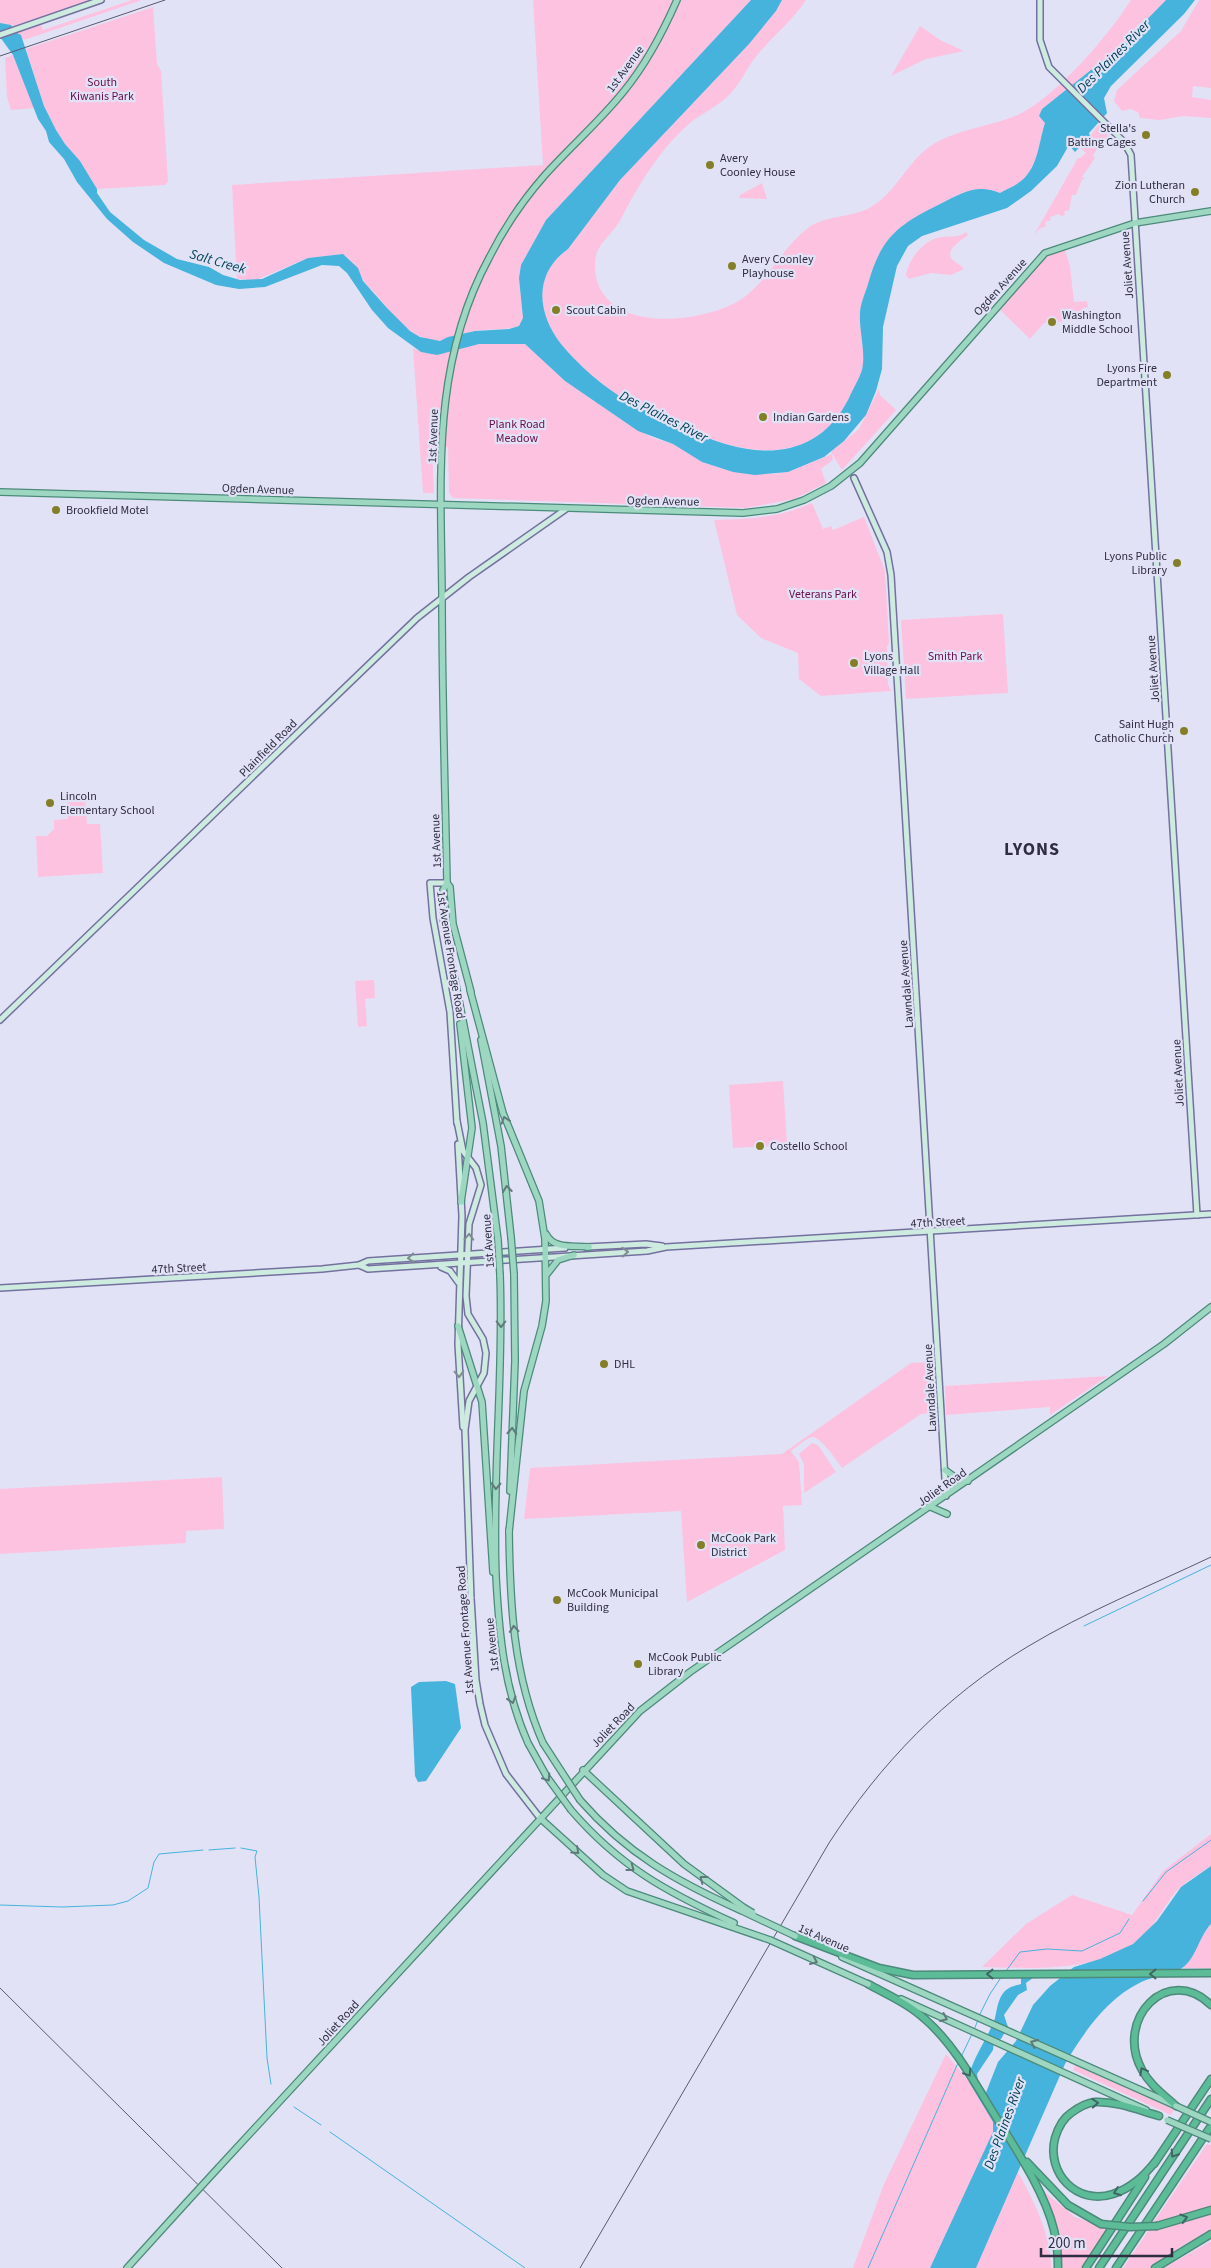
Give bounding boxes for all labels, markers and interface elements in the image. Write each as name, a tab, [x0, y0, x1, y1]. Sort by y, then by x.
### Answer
water label: Des Plaines River	[1072, 15, 1156, 98]
street label: 1st Avenue	[603, 42, 648, 96]
park label: South Kiwanis Park	[70, 74, 134, 105]
place label: Stella's Batting Cages	[1067, 120, 1136, 151]
marker: Stella's Batting Cages	[1140, 129, 1152, 141]
place label: Avery Coonley House	[720, 150, 795, 181]
marker: Avery Coonley House	[704, 159, 716, 171]
place label: Zion Lutheran Church	[1115, 177, 1185, 208]
marker: Zion Lutheran Church	[1189, 186, 1201, 198]
street label: Joliet Avenue	[1117, 231, 1138, 299]
water label: Salt Creek	[187, 244, 249, 280]
place label: Avery Coonley Playhouse	[742, 251, 814, 282]
street label: Ogden Avenue	[970, 255, 1031, 320]
marker: Avery Coonley Playhouse	[726, 260, 738, 272]
place label: Scout Cabin	[566, 302, 626, 319]
marker: Scout Cabin	[550, 304, 562, 316]
place label: Washington Middle School	[1062, 307, 1133, 338]
marker: Washington Middle School	[1046, 316, 1058, 328]
place label: Lyons Fire Department	[1096, 360, 1157, 391]
marker: Lyons Fire Department	[1161, 369, 1173, 381]
water label: Des Plaines River	[616, 386, 712, 448]
street label: 1st Avenue	[424, 409, 443, 463]
place label: Indian Gardens	[773, 409, 849, 426]
marker: Indian Gardens	[757, 411, 769, 423]
park label: Plank Road Meadow	[489, 416, 545, 447]
street label: Ogden Avenue	[221, 480, 295, 499]
street label: Ogden Avenue	[627, 492, 699, 511]
place label: Brookfield Motel	[66, 502, 149, 519]
marker: Brookfield Motel	[50, 504, 62, 516]
place label: Lyons Public Library	[1104, 548, 1168, 579]
marker: Lyons Public Library	[1171, 557, 1183, 569]
park label: Veterans Park	[789, 586, 857, 603]
street label: Joliet Avenue	[1143, 635, 1164, 703]
place label: Lyons Village Hall	[864, 648, 920, 679]
park label: Smith Park	[928, 648, 982, 665]
marker: Lyons Village Hall	[848, 657, 860, 669]
street label: Plainfield Road	[236, 716, 301, 781]
place label: Saint Hugh Catholic Church	[1094, 716, 1174, 747]
marker: Saint Hugh Catholic Church	[1178, 725, 1190, 737]
place label: Lincoln Elementary School	[60, 788, 155, 819]
marker: Lincoln Elementary School	[44, 797, 56, 809]
street label: 1st Avenue	[427, 814, 446, 868]
district label: LYONS	[1004, 837, 1060, 862]
street label: 1st Avenue Frontage Road	[432, 890, 469, 1020]
street label: Lawndale Avenue	[895, 939, 918, 1029]
street label: Joliet Avenue	[1168, 1039, 1189, 1107]
one-way arrow	[501, 1116, 511, 1124]
place label: Costello School	[770, 1138, 847, 1155]
marker: Costello School	[754, 1140, 766, 1152]
one-way arrow	[502, 1184, 513, 1192]
street label: 1st Avenue	[478, 1213, 499, 1269]
street label: 47th Street	[910, 1213, 966, 1232]
one-way arrow	[463, 1233, 474, 1241]
one-way arrow	[622, 1247, 630, 1257]
one-way arrow	[407, 1252, 415, 1263]
street label: 47th Street	[151, 1259, 207, 1278]
one-way arrow	[496, 1320, 506, 1328]
street label: Lawndale Avenue	[920, 1343, 941, 1432]
place label: DHL	[614, 1356, 635, 1373]
marker: DHL	[598, 1358, 610, 1370]
one-way arrow	[454, 1371, 465, 1379]
one-way arrow	[507, 1427, 517, 1434]
street label: Joliet Road	[914, 1464, 970, 1511]
one-way arrow	[491, 1482, 501, 1490]
place label: McCook Park District	[711, 1530, 776, 1561]
marker: McCook Park District	[695, 1539, 707, 1551]
street label: 1st Avenue Frontage Road	[453, 1565, 478, 1695]
place label: McCook Municipal Building	[567, 1585, 658, 1616]
marker: McCook Municipal Building	[551, 1594, 563, 1606]
street label: 1st Avenue	[481, 1617, 504, 1673]
one-way arrow	[509, 1625, 520, 1633]
place label: McCook Public Library	[648, 1649, 722, 1680]
marker: McCook Public Library	[632, 1658, 644, 1670]
one-way arrow	[506, 1695, 516, 1703]
street label: Joliet Road	[588, 1699, 639, 1752]
one-way arrow	[541, 1772, 551, 1781]
one-way arrow	[570, 1845, 579, 1854]
one-way arrow	[625, 1862, 634, 1870]
one-way arrow	[700, 1877, 709, 1885]
street label: 1st Avenue	[796, 1920, 852, 1957]
one-way arrow	[809, 1954, 818, 1965]
one-way arrow	[986, 1969, 994, 1980]
one-way arrow	[1149, 1969, 1156, 1979]
street label: Joliet Road	[313, 1997, 364, 2050]
one-way arrow	[939, 2012, 948, 2023]
one-way arrow	[1030, 2038, 1039, 2049]
one-way arrow	[962, 2067, 971, 2076]
one-way arrow	[1140, 2067, 1150, 2076]
water label: Des Plaines River	[979, 2073, 1031, 2172]
one-way arrow	[1092, 2098, 1100, 2109]
one-way arrow	[1171, 2149, 1181, 2158]
one-way arrow	[1114, 2186, 1122, 2196]
one-way arrow	[1179, 2213, 1188, 2223]
scale bar	[1041, 2226, 1172, 2258]
text: 200 m	[1048, 2233, 1086, 2254]

